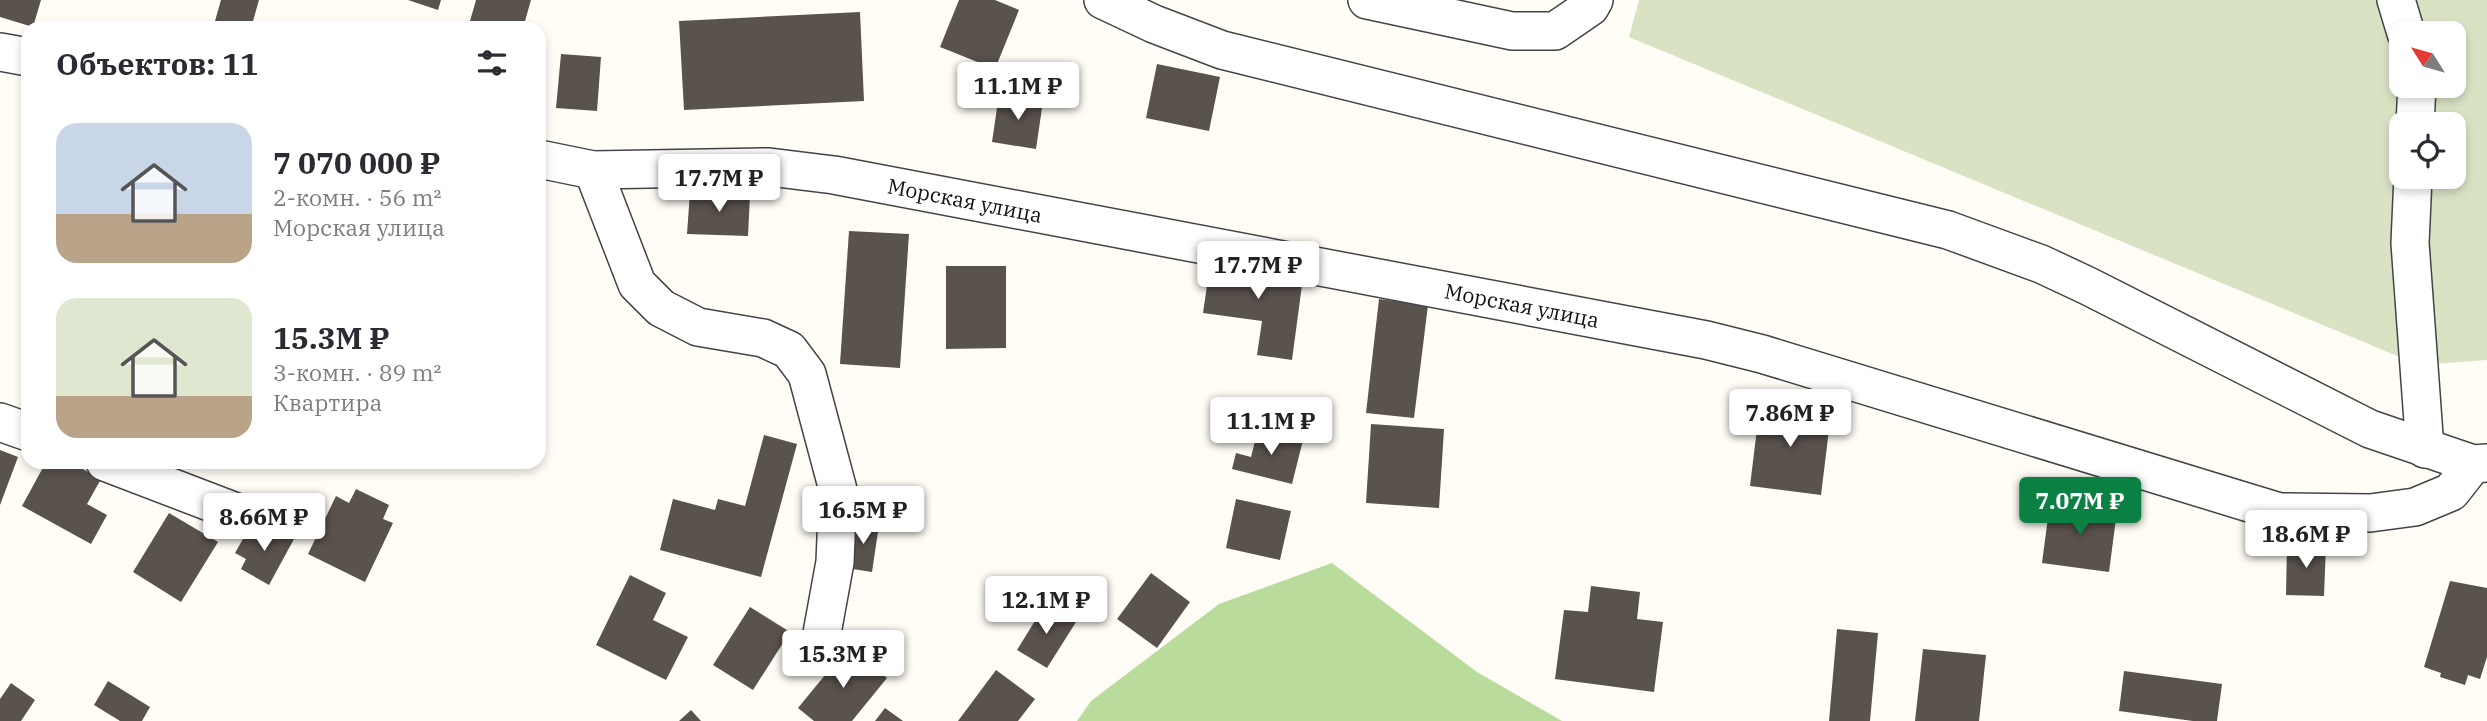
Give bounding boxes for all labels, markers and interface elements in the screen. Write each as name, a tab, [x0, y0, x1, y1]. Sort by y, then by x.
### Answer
north arrow	[2389, 21, 2466, 98]
map controls	[2389, 21, 2466, 189]
text: Объектов: 11	[56, 44, 258, 83]
icon: filters	[473, 44, 511, 82]
pin: 11.1M ₽	[953, 62, 1083, 122]
text: 11.1M ₽	[973, 70, 1063, 100]
button: locate	[2389, 112, 2466, 189]
text: 7 070 000 ₽	[273, 143, 440, 182]
icon: home	[112, 151, 196, 235]
pin: 17.7M ₽	[654, 154, 784, 214]
text: 17.7M ₽	[674, 162, 764, 192]
street label: Морская улица	[885, 171, 1045, 229]
text: 2-комн. · 56 m²	[273, 182, 442, 212]
text: Морская улица	[273, 212, 445, 242]
pin: 17.7M ₽	[1193, 242, 1323, 301]
text: 17.7M ₽	[1213, 249, 1303, 279]
street label: Морская улица	[1442, 276, 1602, 334]
text: 15.3M ₽	[273, 318, 390, 357]
icon: home	[112, 326, 196, 410]
text: 3-комн. · 89 m²	[273, 357, 442, 387]
text: Квартира	[273, 387, 382, 417]
pin: 7.86M ₽	[1725, 390, 1855, 449]
text: 7.86M ₽	[1745, 397, 1835, 427]
pin: 11.1M ₽	[1206, 398, 1336, 457]
text: 11.1M ₽	[1226, 405, 1316, 435]
pin: 7.07M ₽	[2015, 477, 2145, 537]
text: 7.07M ₽	[2035, 485, 2125, 515]
pin: 16.5M ₽	[798, 486, 928, 546]
pin: 8.66M ₽	[199, 494, 329, 553]
text: 16.5M ₽	[818, 494, 908, 524]
text: 8.66M ₽	[219, 501, 309, 531]
pin: 18.6M ₽	[2241, 510, 2371, 570]
text: 18.6M ₽	[2261, 518, 2351, 548]
pin: 12.1M ₽	[981, 576, 1111, 636]
text: 12.1M ₽	[1001, 584, 1091, 614]
pin: 15.3M ₽	[778, 630, 908, 690]
text: 15.3M ₽	[798, 638, 888, 668]

